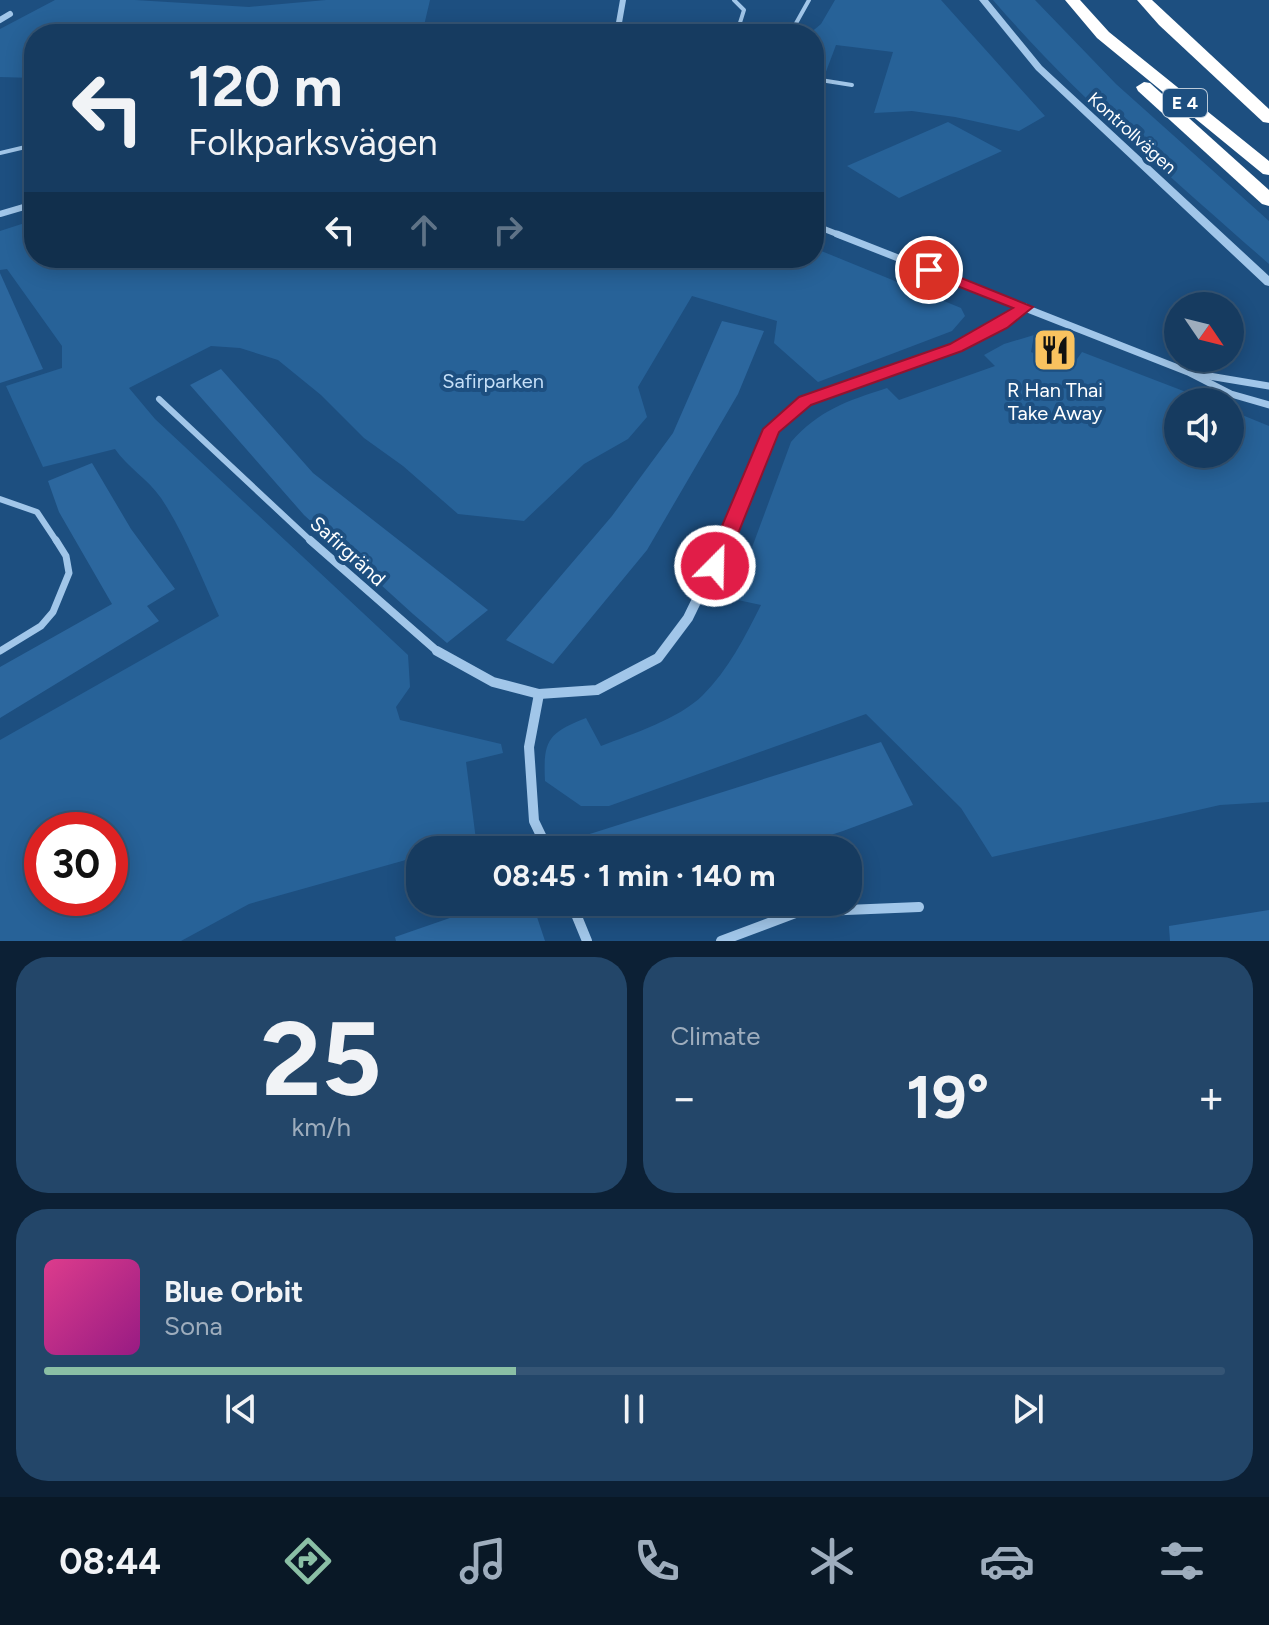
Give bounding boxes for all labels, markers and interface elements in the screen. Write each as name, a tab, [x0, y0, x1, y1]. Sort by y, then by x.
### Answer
text: 120 m	[188, 53, 343, 120]
icon: left	[56, 56, 160, 160]
street label: Kontrollvägen	[1083, 88, 1181, 178]
road number: E 4	[1163, 89, 1207, 117]
text: Folkparksvägen	[188, 121, 438, 164]
icon: left	[318, 208, 362, 252]
icon: ahead	[402, 208, 446, 252]
icon: right	[486, 208, 530, 252]
pin	[895, 236, 963, 304]
icon: arrive	[907, 248, 951, 292]
north arrow	[1164, 292, 1244, 372]
map controls	[1164, 292, 1244, 468]
restaurant icon: R Han Thai Take Away	[1031, 326, 1079, 374]
park label: Safirparken	[442, 369, 544, 393]
place label: R Han Thai Take Away	[1007, 378, 1103, 425]
button: sound	[1164, 388, 1244, 468]
street label: Safirgränd	[305, 511, 391, 591]
position arrow	[673, 524, 757, 608]
speed limit sign: 30	[24, 812, 128, 916]
text: 08:45 · 1 min · 140 m	[493, 857, 775, 894]
text: 25	[261, 996, 382, 1121]
text: Climate	[671, 1020, 760, 1052]
text: 19°	[906, 1061, 989, 1133]
text: −	[671, 1071, 698, 1124]
text: +	[1198, 1071, 1225, 1124]
text: km/h	[292, 1111, 351, 1143]
text: Blue Orbit	[164, 1273, 303, 1310]
text: Sona	[164, 1310, 223, 1342]
icon: previous	[219, 1387, 263, 1431]
icon: pause	[612, 1387, 656, 1431]
icon: next	[1006, 1387, 1050, 1431]
icon: directions	[280, 1533, 336, 1589]
icon: music	[455, 1533, 511, 1589]
icon: phone	[629, 1533, 685, 1589]
icon: climate	[804, 1533, 860, 1589]
icon: car	[979, 1533, 1035, 1589]
icon: filters	[1154, 1533, 1210, 1589]
text: 08:44	[59, 1540, 161, 1583]

